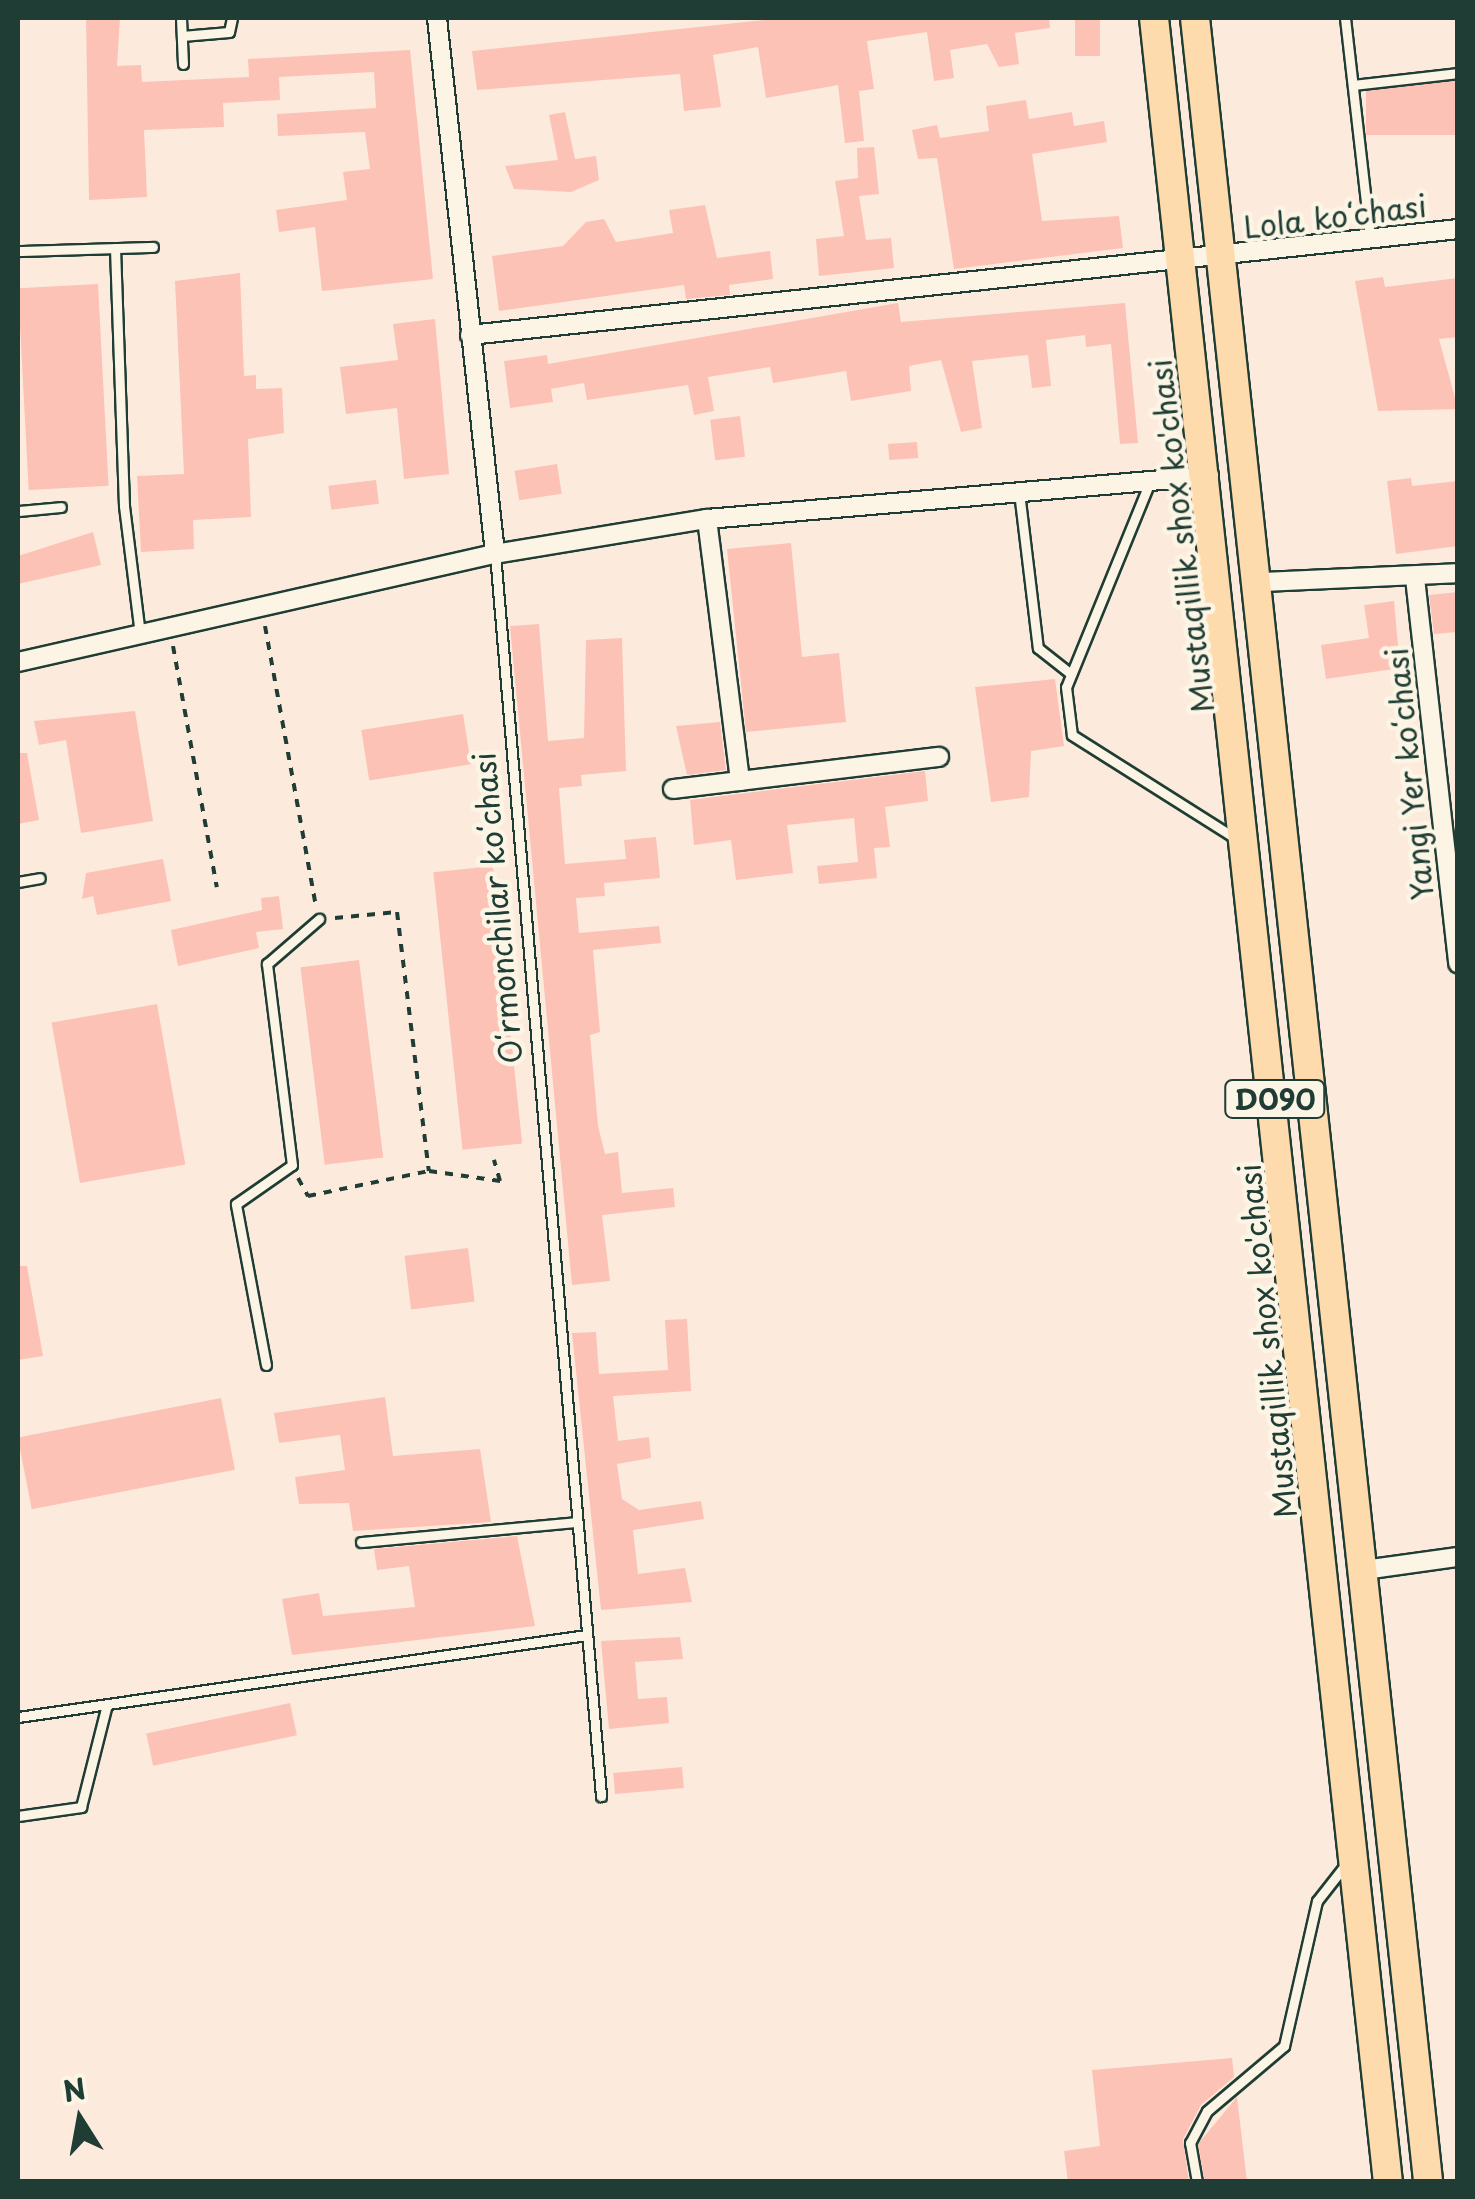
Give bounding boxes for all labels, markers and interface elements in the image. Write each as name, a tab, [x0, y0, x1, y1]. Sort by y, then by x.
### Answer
street label: Lola koʻchasi	[1242, 187, 1428, 245]
street label: Mustaqillik shox ko'chasi	[1141, 356, 1221, 716]
street label: Yangi Yer koʻchasi	[1378, 645, 1440, 903]
street label: Oʻrmonchilar koʻchasi	[466, 751, 528, 1065]
road number: D090	[1222, 1076, 1328, 1122]
street label: Mustaqillik shox ko'chasi	[1230, 1161, 1304, 1521]
text: N	[59, 2066, 89, 2112]
north arrow	[30, 2069, 130, 2169]

